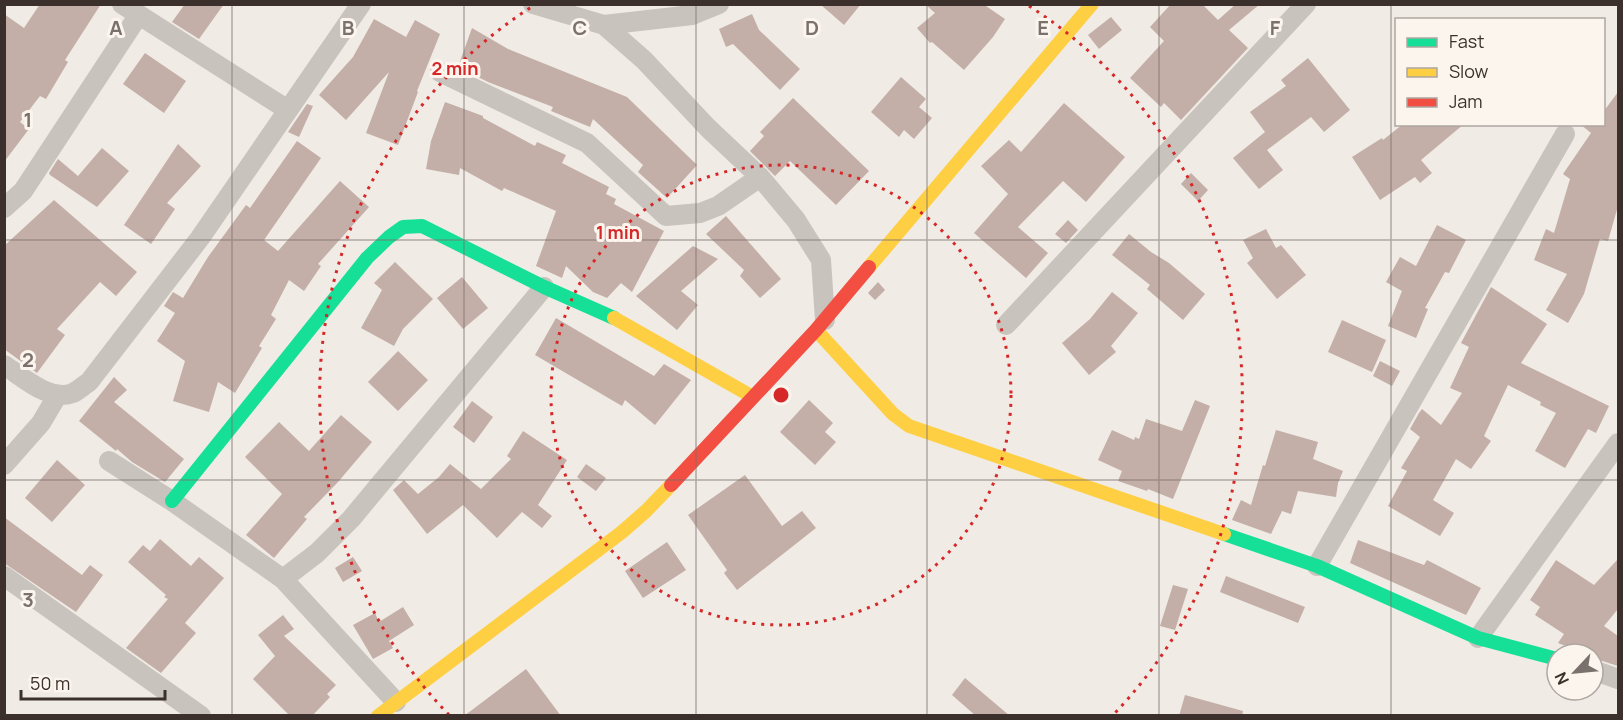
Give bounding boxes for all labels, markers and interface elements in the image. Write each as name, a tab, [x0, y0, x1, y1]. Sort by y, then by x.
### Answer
text: A	[109, 14, 123, 41]
text: B	[342, 14, 355, 41]
text: C	[573, 14, 587, 41]
text: D	[805, 14, 819, 41]
text: E	[1037, 14, 1049, 41]
text: F	[1270, 14, 1281, 41]
legend	[1395, 18, 1605, 126]
text: Fast	[1449, 29, 1484, 53]
text: 2 min	[432, 56, 478, 80]
text: Slow	[1449, 59, 1489, 83]
text: Jam	[1449, 89, 1483, 113]
text: 1	[24, 106, 32, 133]
text: 1 min	[596, 220, 640, 244]
text: 2	[22, 346, 34, 373]
centre of rings	[771, 385, 791, 405]
text: 3	[22, 586, 34, 613]
north arrow	[1545, 642, 1605, 702]
scale bar	[21, 663, 165, 701]
text: N	[1549, 669, 1574, 689]
text: 50 m	[30, 671, 70, 695]

